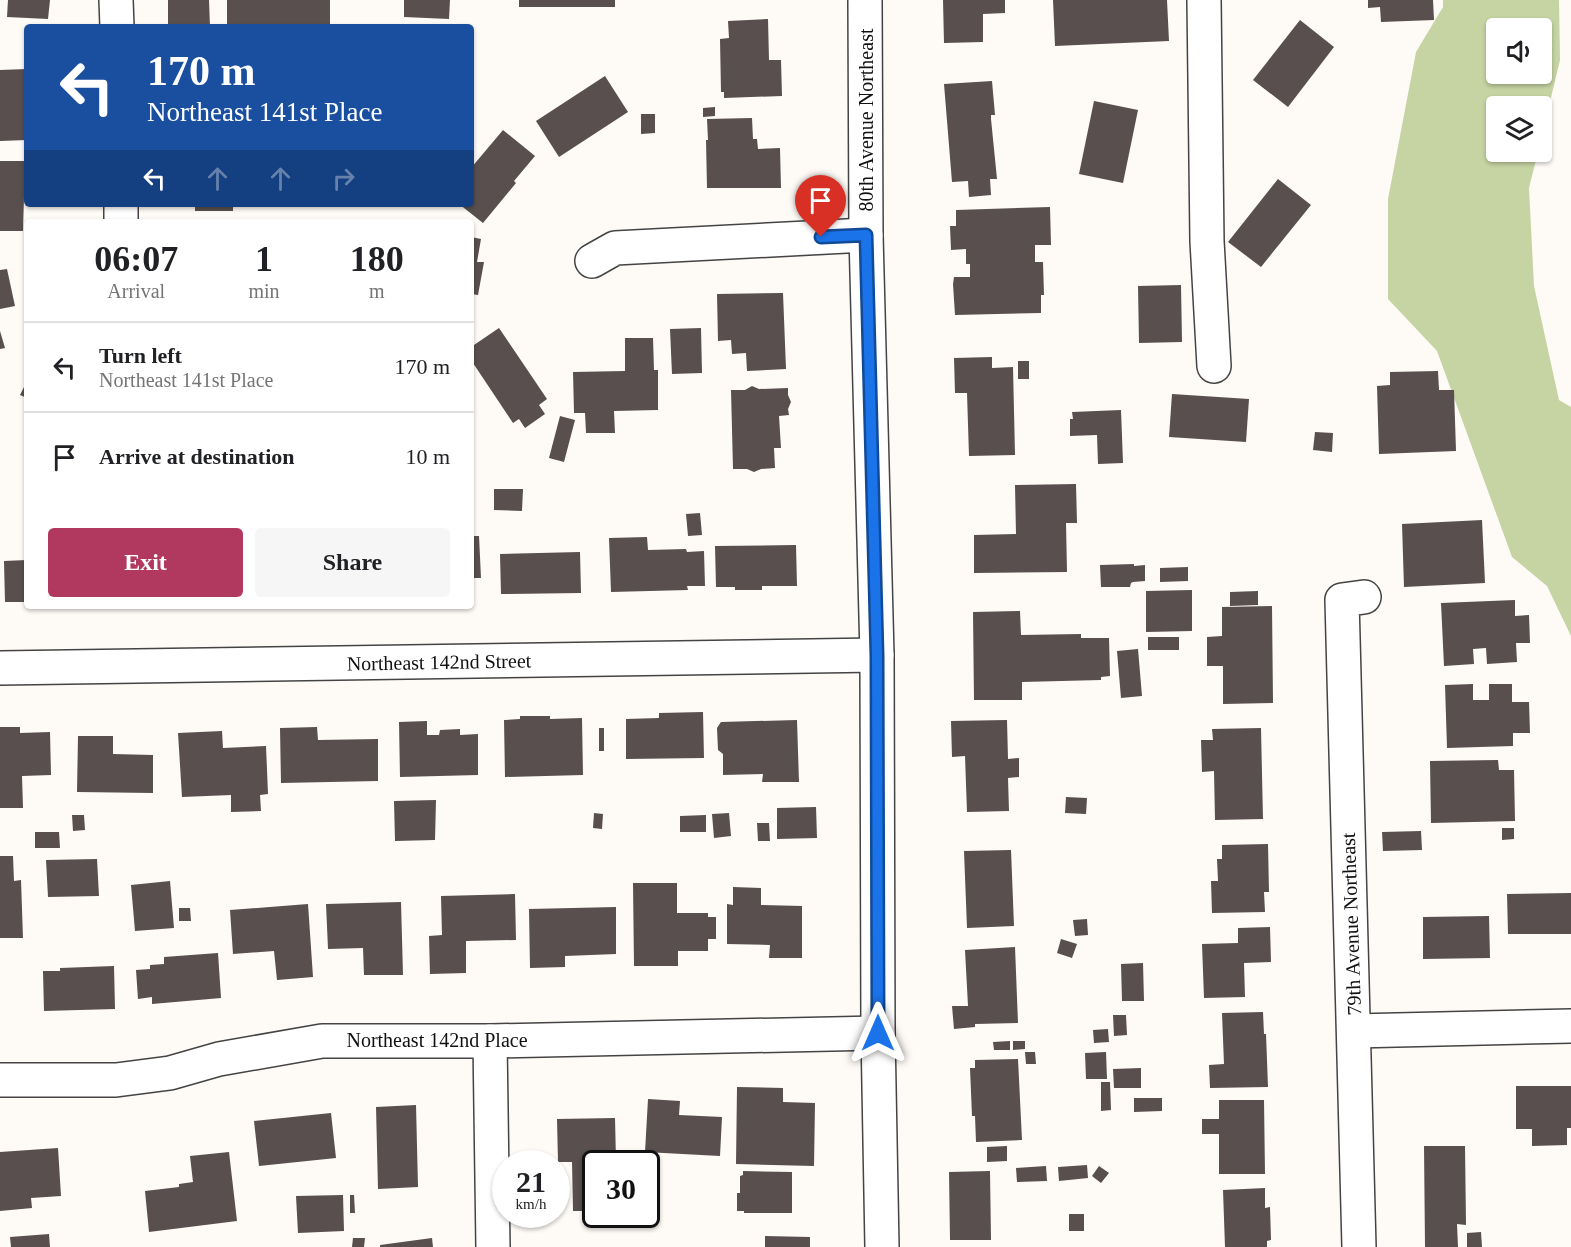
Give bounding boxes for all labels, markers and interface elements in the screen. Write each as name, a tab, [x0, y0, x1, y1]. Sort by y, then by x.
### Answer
map controls	[1486, 18, 1552, 162]
button: sound	[1486, 18, 1552, 84]
street label: 80th Avenue Northeast	[855, 28, 877, 211]
icon: left	[48, 48, 126, 126]
text: 170 m	[147, 48, 256, 94]
button: layers	[1486, 96, 1552, 162]
text: Northeast 141st Place	[147, 97, 382, 127]
icon: left	[138, 162, 171, 195]
icon: ahead	[201, 162, 234, 195]
icon: ahead	[264, 162, 297, 195]
icon: right	[327, 162, 360, 195]
pin	[795, 175, 846, 237]
icon: arrive	[804, 184, 837, 217]
text: 06:07	[94, 239, 178, 279]
text: 1	[255, 239, 273, 279]
text: 180	[350, 239, 404, 279]
text: Arrival	[107, 280, 165, 302]
text: min	[248, 280, 280, 302]
text: m	[369, 280, 385, 302]
text: Turn left	[99, 343, 182, 368]
icon: left	[48, 351, 81, 384]
text: 170 m	[394, 354, 450, 379]
text: Northeast 141st Place	[99, 369, 273, 391]
icon: arrive	[48, 441, 81, 474]
text: Arrive at destination	[99, 444, 295, 469]
text: 10 m	[405, 444, 450, 469]
button: Exit	[48, 528, 243, 597]
button: Share	[255, 528, 450, 597]
street label: Northeast 142nd Street	[347, 649, 532, 675]
street label: 79th Avenue Northeast	[1337, 832, 1365, 1016]
position arrow	[846, 1001, 910, 1065]
street label: Northeast 142nd Place	[346, 1029, 528, 1051]
speed limit sign: 30	[582, 1150, 660, 1228]
text: 21	[516, 1165, 546, 1198]
text: km/h	[516, 1196, 546, 1212]

